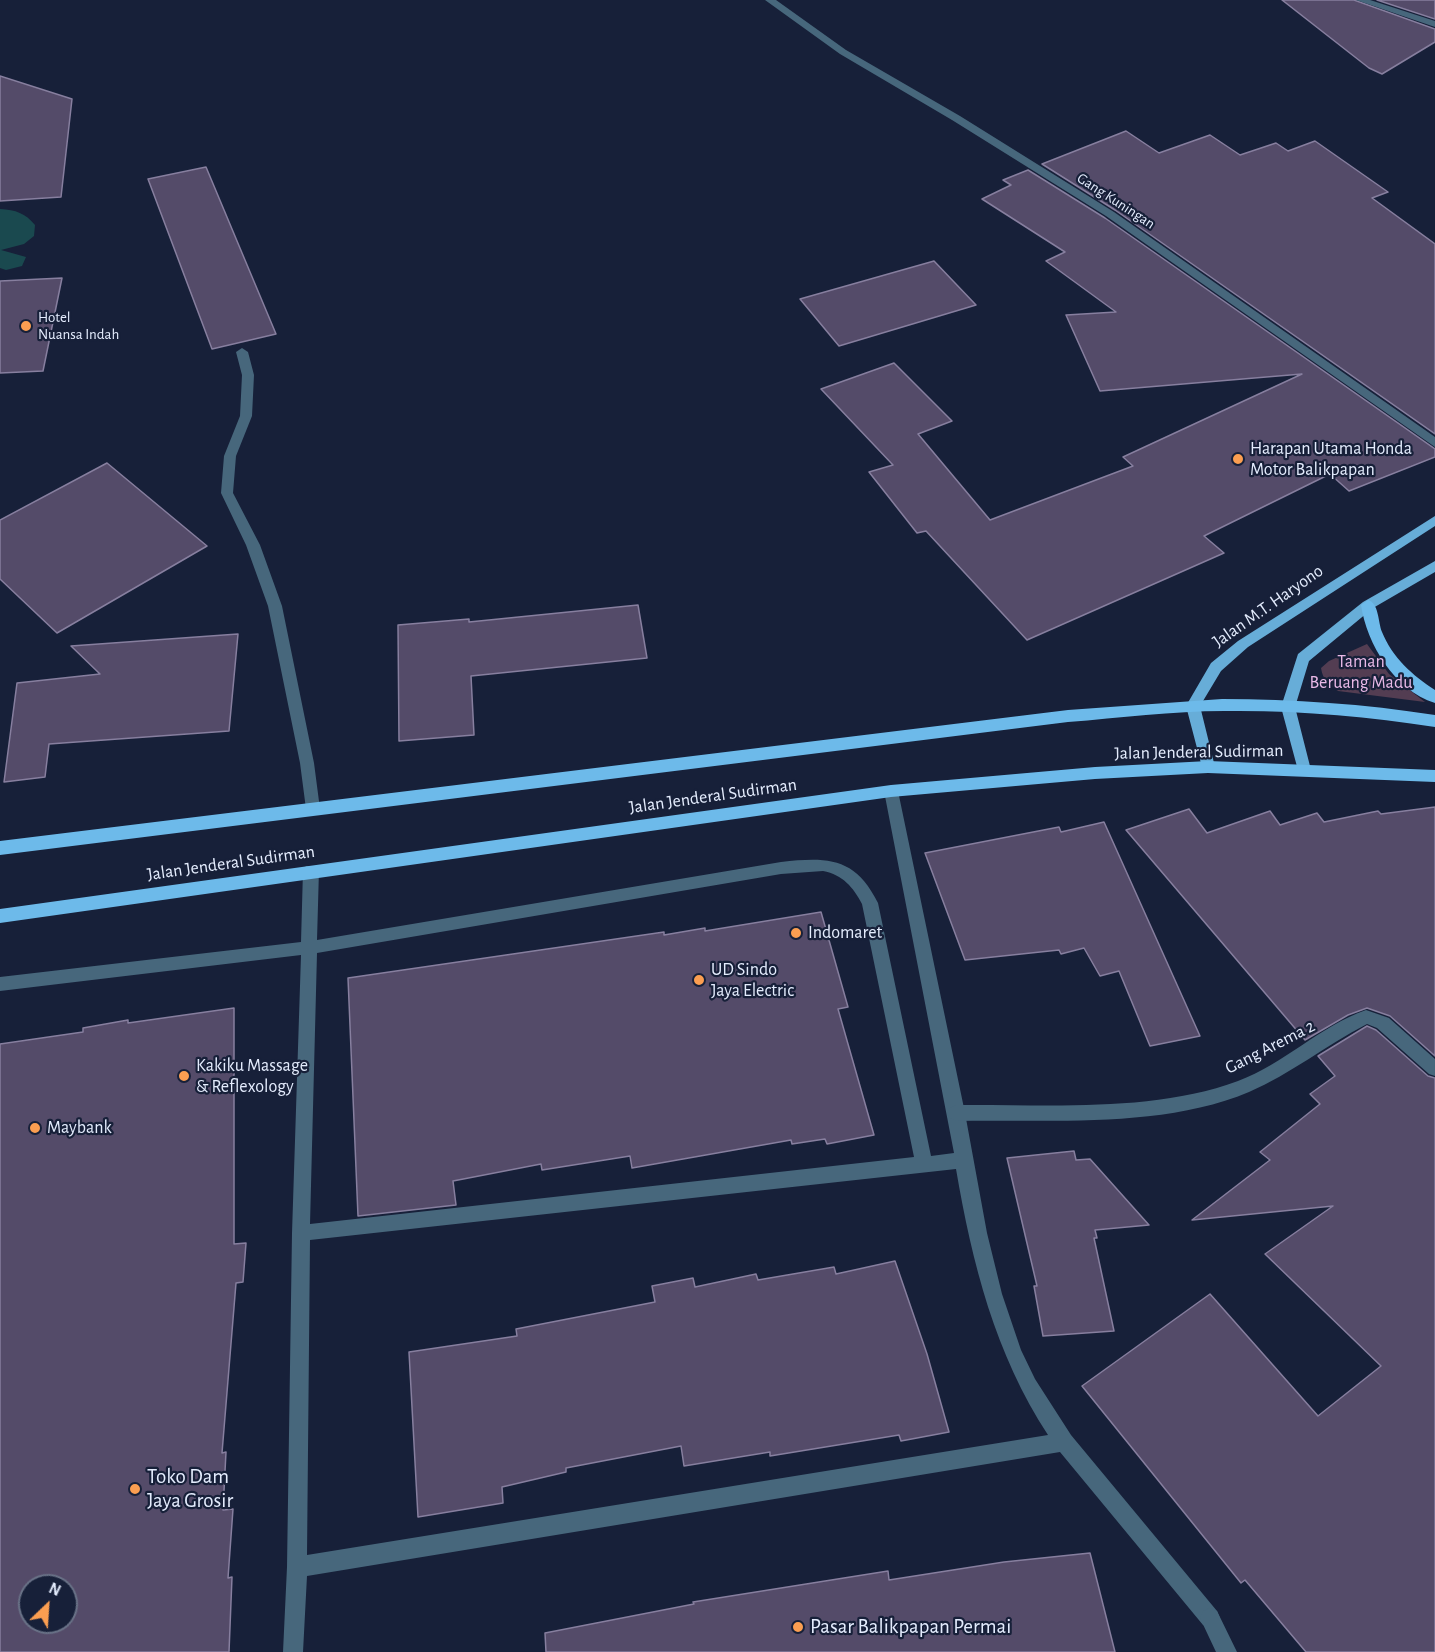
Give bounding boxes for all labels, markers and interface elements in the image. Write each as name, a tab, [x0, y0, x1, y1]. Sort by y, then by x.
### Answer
street label: Gang Kuningan	[1074, 169, 1158, 233]
place label: Hotel Nuansa Indah	[38, 308, 119, 343]
marker: Hotel Nuansa Indah	[19, 319, 33, 333]
place label: Harapan Utama Honda Motor Balikpapan	[1250, 438, 1412, 480]
marker: Harapan Utama Honda Motor Balikpapan	[1231, 452, 1245, 466]
street label: Jalan M.T. Haryono	[1209, 560, 1327, 652]
park label: Taman Beruang Madu	[1310, 651, 1412, 694]
street label: Jalan Jenderal Sudirman	[1114, 740, 1284, 764]
street label: Jalan Jenderal Sudirman	[628, 774, 798, 818]
street label: Jalan Jenderal Sudirman	[146, 841, 316, 885]
place label: Indomaret	[808, 922, 882, 944]
marker: Indomaret	[789, 926, 803, 940]
place label: UD Sindo Jaya Electric	[711, 959, 794, 1002]
marker: UD Sindo Jaya Electric	[692, 973, 706, 987]
street label: Gang Arema 2	[1221, 1015, 1319, 1079]
place label: Kakiku Massage & Reflexology	[196, 1055, 308, 1098]
marker: Kakiku Massage & Reflexology	[177, 1069, 191, 1083]
place label: Maybank	[47, 1117, 112, 1139]
marker: Maybank	[28, 1121, 42, 1135]
place label: Toko Dam Jaya Grosir	[147, 1464, 233, 1514]
marker: Toko Dam Jaya Grosir	[128, 1482, 142, 1496]
north arrow	[18, 1574, 78, 1634]
text: N	[46, 1580, 63, 1599]
place label: Pasar Balikpapan Permai	[810, 1614, 1011, 1640]
marker: Pasar Balikpapan Permai	[791, 1620, 805, 1634]

